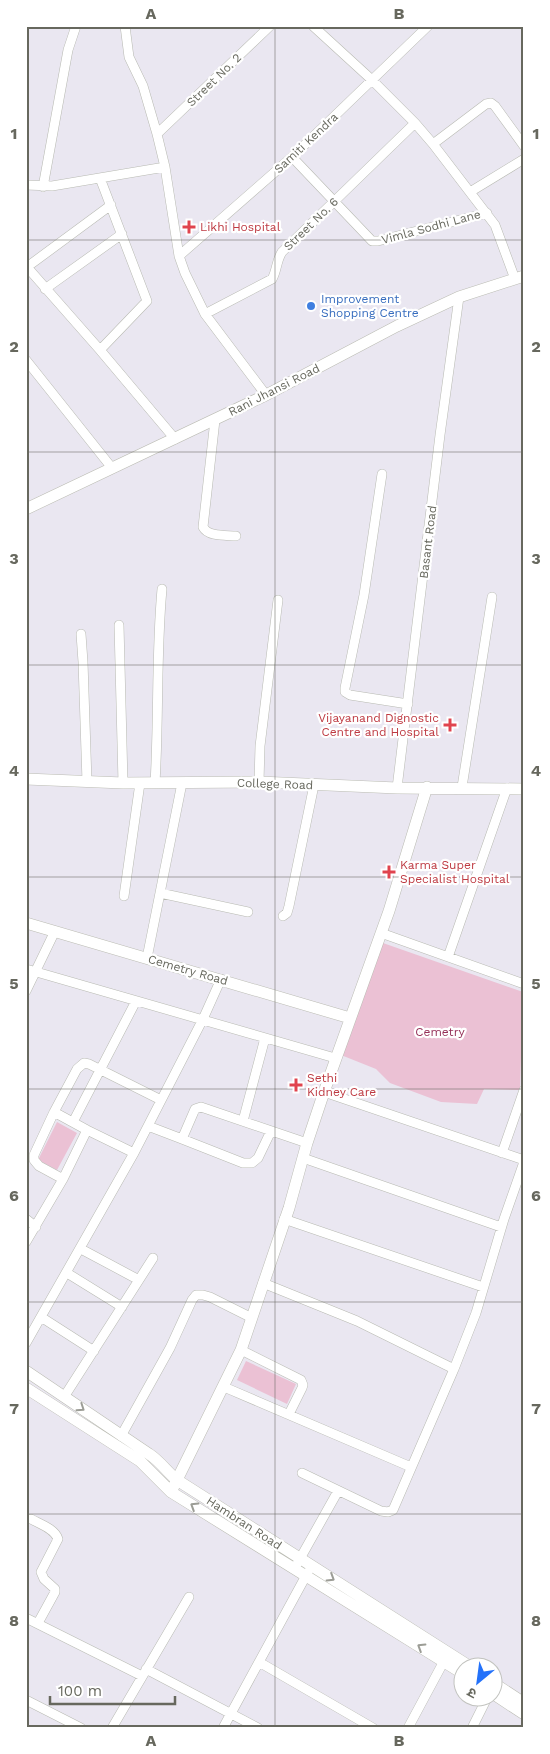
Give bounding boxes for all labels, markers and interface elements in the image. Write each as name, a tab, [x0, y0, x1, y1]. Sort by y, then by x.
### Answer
text: A	[146, 4, 157, 23]
text: B	[394, 4, 405, 23]
street label: Street No. 2	[184, 51, 244, 109]
street label: Samiti Kendra	[271, 110, 341, 176]
text: 1	[11, 124, 17, 143]
text: 1	[533, 124, 539, 143]
street label: Street No. 6	[281, 194, 341, 254]
street label: Vimla Sodhi Lane	[380, 207, 482, 247]
marker: Likhi Hospital	[182, 220, 196, 234]
place label: Likhi Hospital	[200, 220, 281, 234]
place label: Improvement Shopping Centre	[321, 292, 419, 320]
marker: Improvement Shopping Centre	[305, 300, 317, 312]
text: 2	[9, 337, 19, 356]
text: 2	[531, 337, 541, 356]
street label: Rani Jhansi Road	[226, 361, 322, 419]
street label: Basant Road	[417, 505, 439, 579]
text: 3	[9, 549, 19, 568]
text: 3	[531, 549, 541, 568]
place label: Vijayanand Dignostic Centre and Hospital	[318, 711, 439, 739]
marker: Vijayanand Dignostic Centre and Hospital	[443, 718, 457, 732]
text: 4	[9, 761, 19, 780]
text: 4	[531, 761, 541, 780]
street label: College Road	[237, 776, 313, 792]
place label: Karma Super Specialist Hospital	[400, 858, 510, 886]
marker: Karma Super Specialist Hospital	[382, 865, 396, 879]
street label: Cemetry Road	[146, 952, 230, 988]
text: 5	[9, 974, 19, 993]
text: 5	[531, 974, 541, 993]
park label: Cemetry	[415, 1025, 466, 1039]
place label: Sethi Kidney Care	[307, 1071, 376, 1099]
marker: Sethi Kidney Care	[289, 1078, 303, 1092]
text: 6	[9, 1186, 19, 1205]
text: 6	[531, 1186, 541, 1205]
text: 7	[9, 1399, 19, 1418]
text: 7	[531, 1399, 541, 1418]
one-way arrow	[76, 1402, 85, 1412]
street label: Hambran Road	[204, 1493, 284, 1553]
one-way arrow	[190, 1502, 199, 1512]
one-way arrow	[325, 1572, 334, 1581]
text: 8	[9, 1611, 19, 1630]
text: 8	[531, 1611, 541, 1630]
one-way arrow	[418, 1644, 427, 1653]
north arrow	[452, 1656, 502, 1706]
scale bar	[50, 1674, 175, 1706]
text: 100 m	[58, 1682, 102, 1700]
text: उ	[464, 1684, 479, 1702]
text: A	[146, 1731, 157, 1750]
text: B	[394, 1731, 405, 1750]

